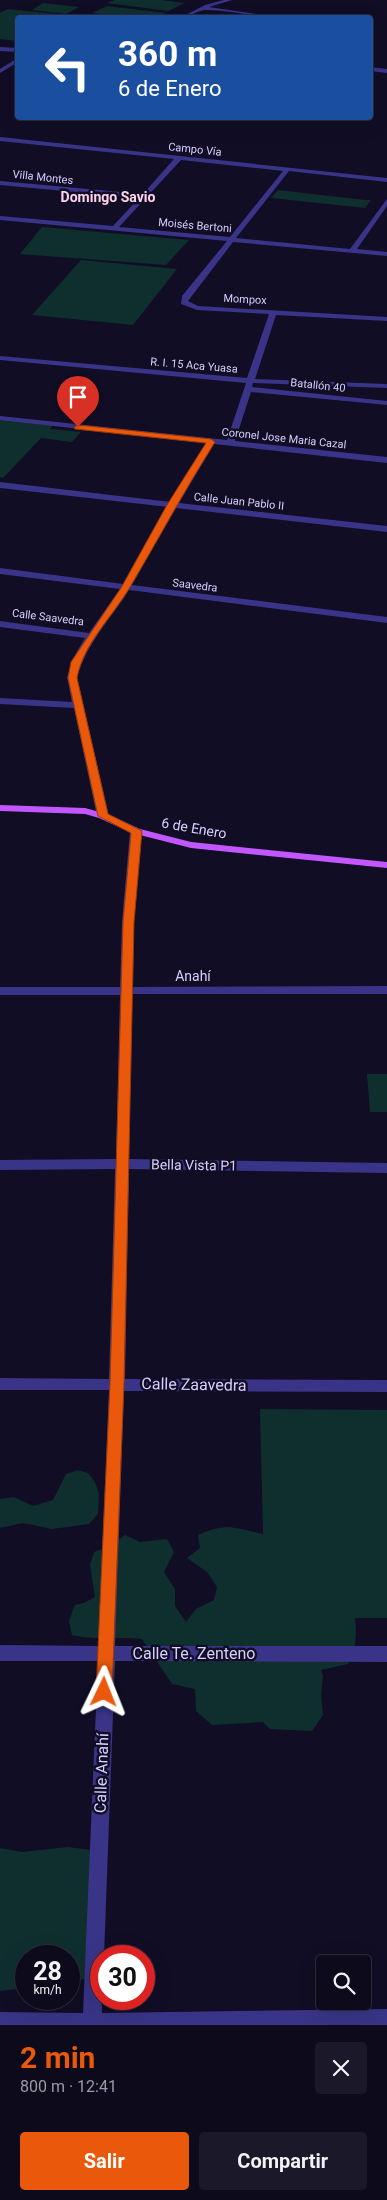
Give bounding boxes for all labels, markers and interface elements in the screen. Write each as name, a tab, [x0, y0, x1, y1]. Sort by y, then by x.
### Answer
text: 360 m	[118, 34, 217, 75]
icon: left	[35, 35, 100, 100]
text: 6 de Enero	[118, 76, 221, 101]
street label: Campo Vía	[168, 140, 222, 159]
street label: Villa Montes	[12, 168, 74, 187]
district label: Domingo Savio	[61, 189, 155, 205]
street label: Moisés Bertoni	[158, 216, 232, 235]
street label: Mompox	[223, 292, 267, 307]
street label: R. I. 15 Aca Yuasa	[150, 355, 238, 376]
pin	[57, 376, 99, 427]
street label: Batallón 40	[290, 376, 346, 395]
icon: arrive	[64, 383, 92, 411]
street label: Coronel Jose Maria Cazal	[221, 425, 347, 452]
street label: Calle Juan Pablo II	[193, 490, 285, 513]
street label: Saavedra	[172, 576, 218, 595]
street label: Calle Saavedra	[11, 607, 85, 628]
street label: 6 de Enero	[160, 814, 228, 842]
street label: Anahí	[175, 968, 211, 984]
street label: Bella Vista P1	[151, 1156, 237, 1174]
street label: Calle Zaavedra	[141, 1374, 247, 1395]
street label: Calle Te. Zenteno	[133, 1644, 255, 1663]
position arrow	[77, 1665, 129, 1717]
street label: Calle Anahí	[91, 1732, 112, 1813]
speed limit sign: 30	[90, 1945, 155, 2010]
map controls	[316, 1955, 371, 2010]
button: search	[316, 1955, 371, 2010]
text: 28	[33, 1957, 62, 1986]
text: km/h	[33, 1983, 62, 1997]
text: 2 min	[20, 2040, 95, 2075]
button: close	[315, 2042, 367, 2094]
text: 800 m · 12:41	[20, 2077, 117, 2096]
button: Salir	[20, 2132, 189, 2190]
button: Compartir	[199, 2132, 367, 2190]

